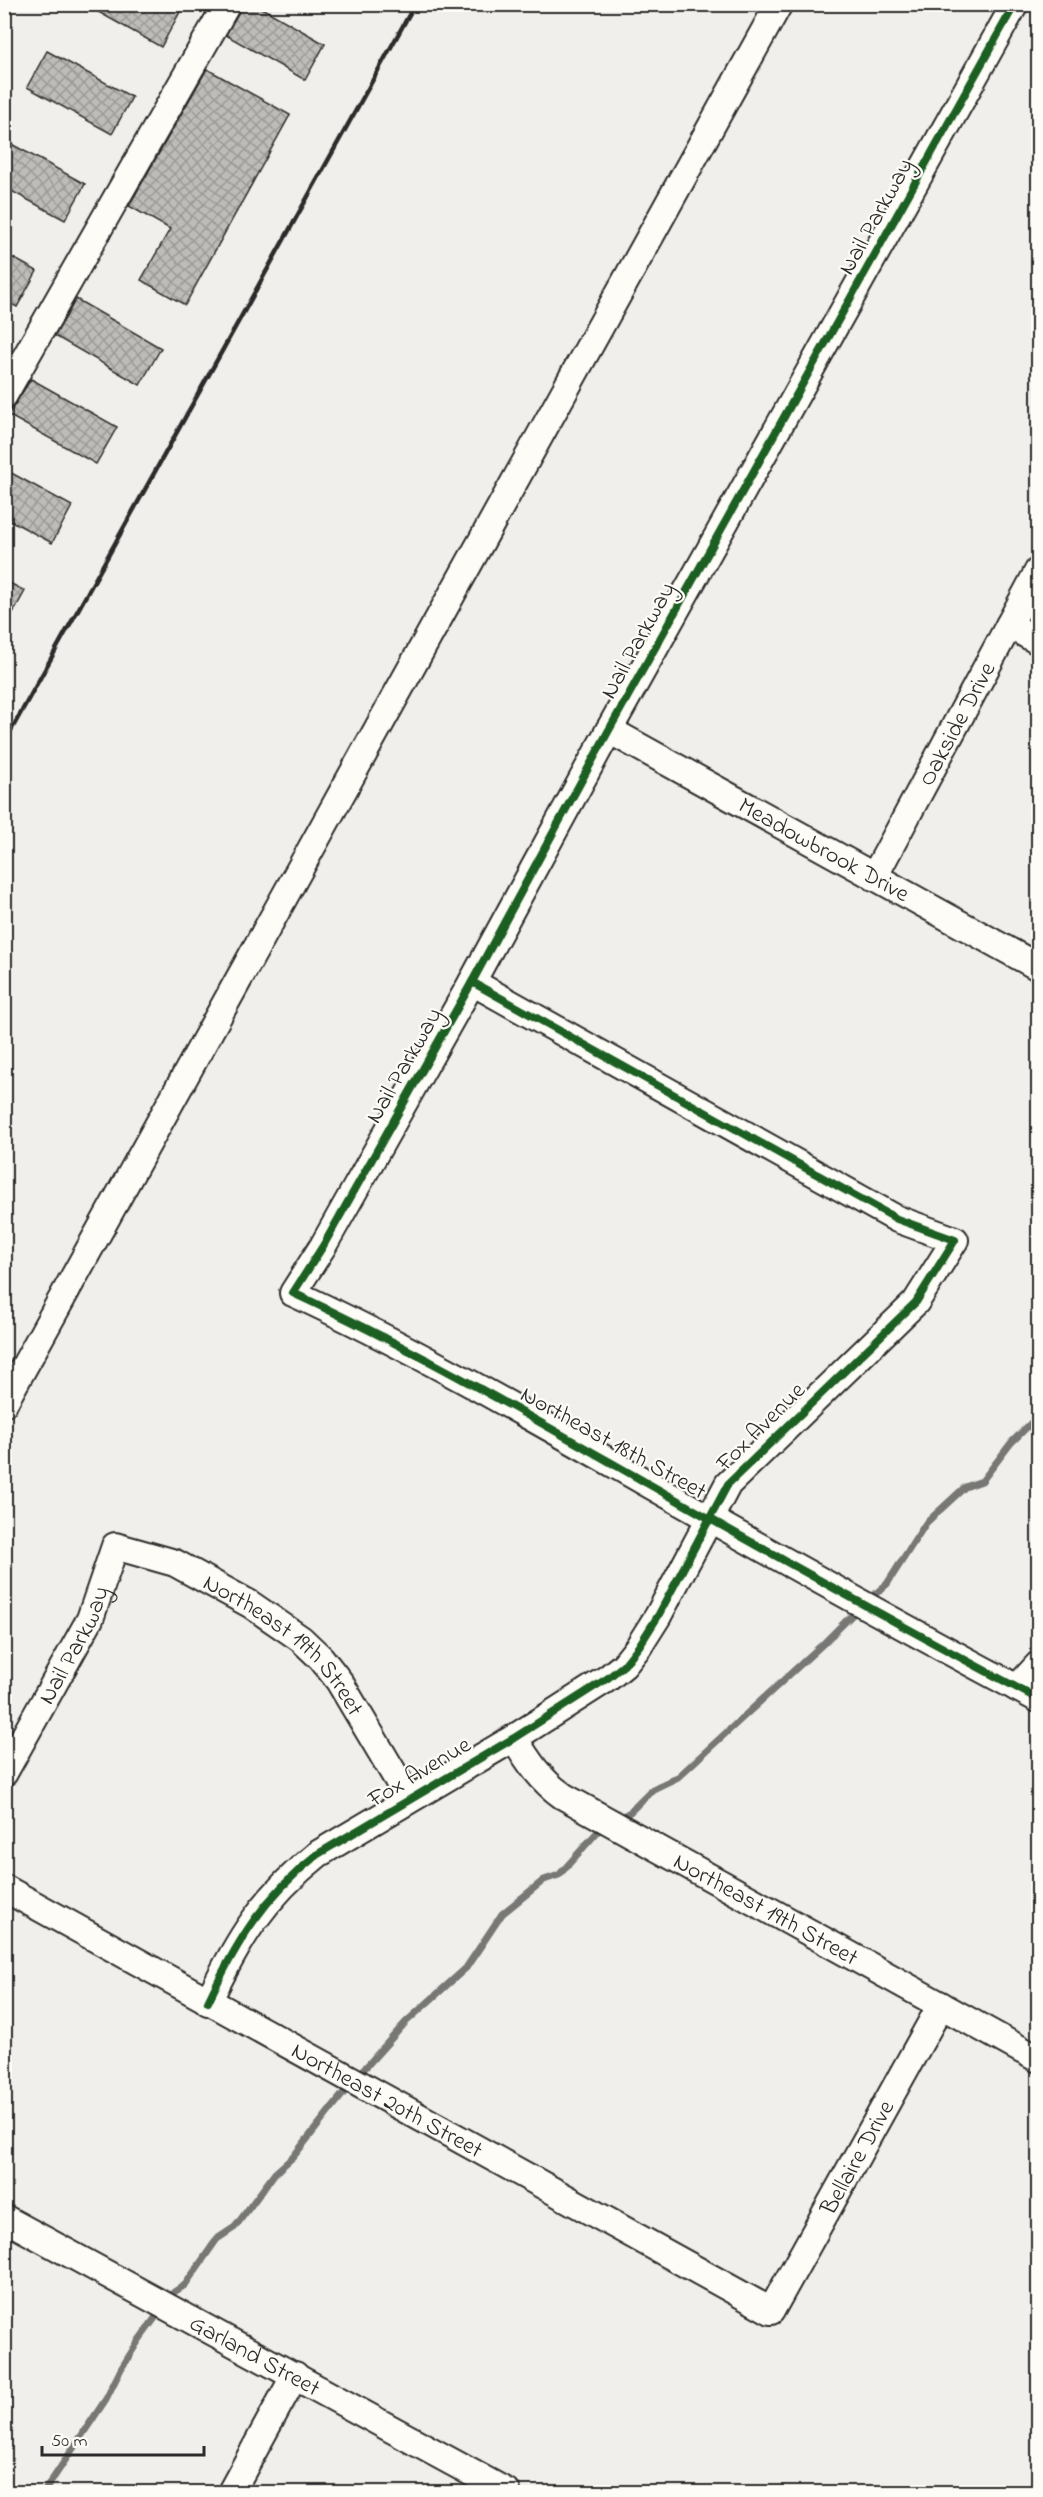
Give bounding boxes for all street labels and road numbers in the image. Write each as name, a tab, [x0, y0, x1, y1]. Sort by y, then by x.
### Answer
street label: Nail Parkway	[831, 152, 925, 283]
street label: Nail Parkway	[593, 576, 687, 707]
street label: Oakside Drive	[911, 656, 1006, 793]
street label: Meadowbrook Drive	[731, 790, 915, 913]
street label: Nail Parkway	[358, 1002, 453, 1131]
street label: Fox Avenue	[708, 1375, 815, 1481]
street label: Northeast 18th Street	[513, 1378, 712, 1510]
street label: Northeast 19th Street	[196, 1567, 371, 1723]
street label: Nail Parkway	[31, 1582, 121, 1712]
street label: Fox Avenue	[361, 1729, 479, 1818]
street label: Northeast 19th Street	[666, 1845, 864, 1976]
street label: Northeast 20th Street	[284, 2035, 488, 2169]
street label: Bellaire Drive	[812, 2094, 905, 2223]
street label: Garland Street	[182, 2307, 326, 2407]

